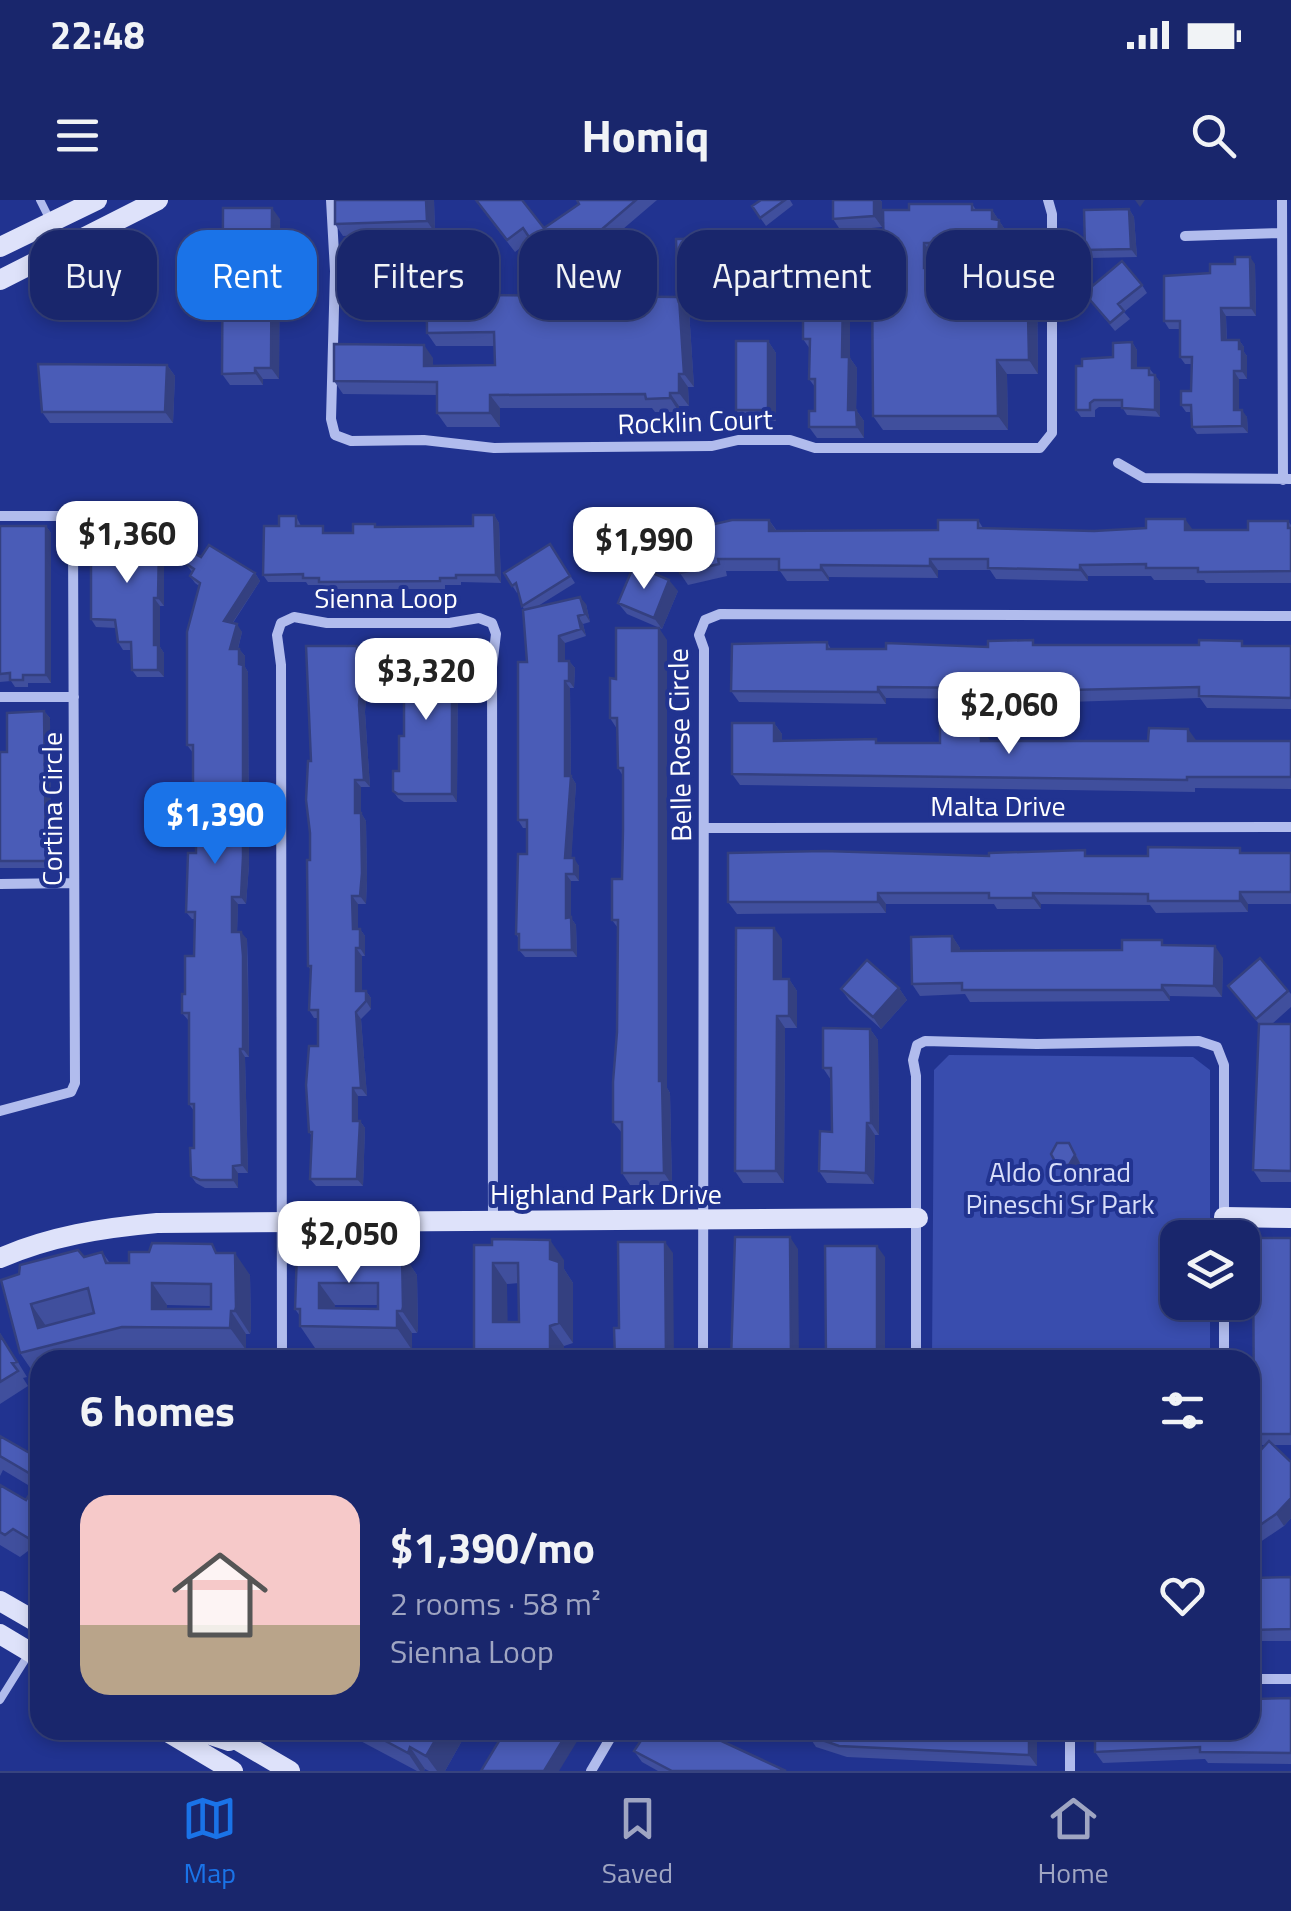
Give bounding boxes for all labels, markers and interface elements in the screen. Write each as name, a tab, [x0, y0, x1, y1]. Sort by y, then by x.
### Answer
text: 22:48	[50, 6, 145, 64]
text: Homiq	[582, 101, 709, 169]
icon: menu	[50, 108, 105, 163]
icon: search	[1186, 108, 1241, 163]
chip: Buy	[30, 230, 157, 320]
chip: Rent	[177, 230, 317, 320]
chip: Filters	[337, 230, 499, 320]
chip: New	[519, 230, 657, 320]
chip: Apartment	[677, 230, 906, 320]
chip: House	[926, 230, 1091, 320]
street label: Rocklin Court	[617, 397, 774, 445]
pin: $1,360	[46, 501, 208, 586]
pin: $1,990	[563, 507, 725, 592]
text: $1,360	[78, 509, 176, 557]
text: $1,990	[595, 515, 693, 563]
street label: Sienna Loop	[314, 576, 458, 619]
pin: $3,320	[345, 638, 507, 723]
text: $3,320	[377, 646, 475, 694]
street label: Belle Rose Circle	[656, 648, 702, 842]
pin: $2,060	[928, 672, 1090, 757]
text: $2,060	[960, 680, 1058, 728]
street label: Cortina Circle	[30, 732, 73, 886]
pin: $1,390	[134, 782, 296, 867]
street label: Malta Drive	[930, 784, 1066, 827]
text: $1,390	[166, 790, 264, 838]
park label: Aldo Conrad Pineschi Sr Park	[965, 1150, 1155, 1225]
street label: Highland Park Drive	[490, 1172, 722, 1215]
pin: $2,050	[268, 1201, 430, 1286]
text: $2,050	[300, 1209, 398, 1257]
map controls	[1160, 1220, 1260, 1320]
button: layers	[1160, 1220, 1260, 1320]
text: 6 homes	[80, 1378, 235, 1442]
icon: filters	[1155, 1383, 1210, 1438]
text: $1,390/mo	[390, 1515, 595, 1579]
icon: home	[160, 1535, 280, 1655]
icon: heart	[1155, 1568, 1210, 1623]
text: 2 rooms · 58 m²	[390, 1579, 601, 1627]
text: Sienna Loop	[390, 1627, 554, 1675]
tab: Map	[182, 1791, 237, 1894]
tab: Saved	[602, 1791, 673, 1894]
tab: Home	[1038, 1791, 1109, 1894]

